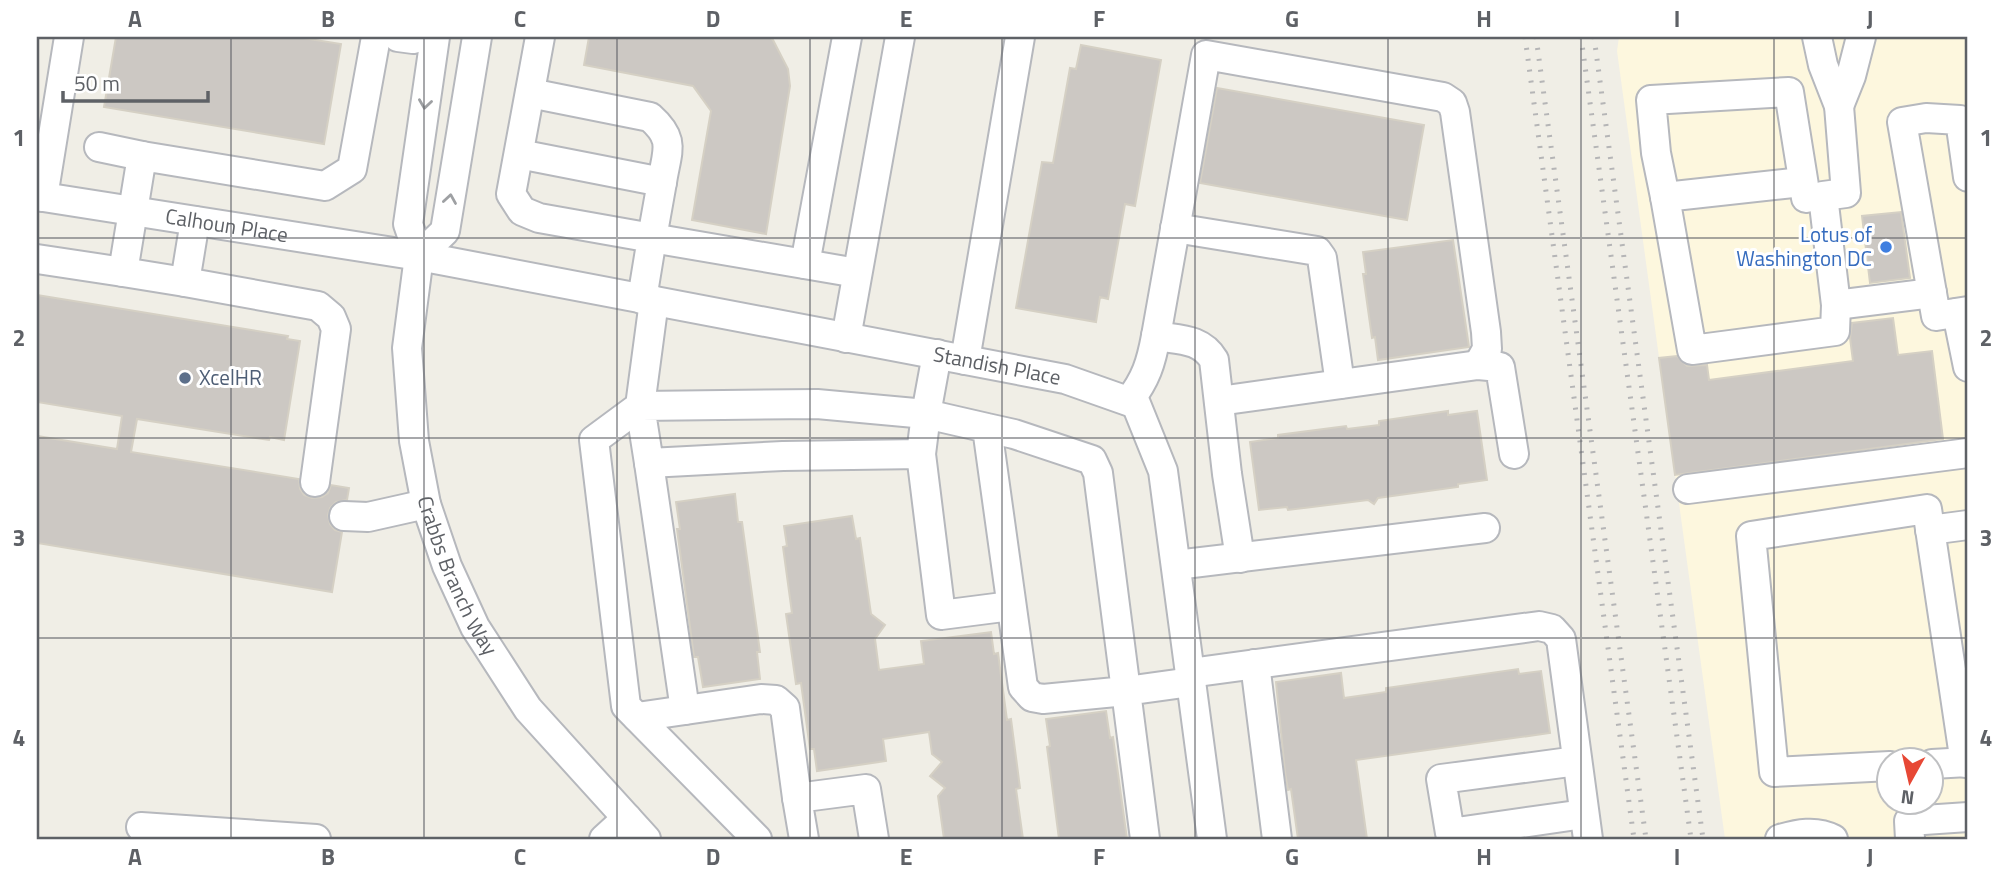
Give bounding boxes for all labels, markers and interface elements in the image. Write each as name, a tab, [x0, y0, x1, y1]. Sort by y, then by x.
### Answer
text: A	[128, 1, 142, 36]
text: B	[321, 1, 335, 36]
text: C	[514, 1, 526, 36]
text: D	[706, 1, 720, 36]
text: E	[900, 1, 912, 36]
text: F	[1093, 1, 1105, 36]
text: G	[1285, 1, 1299, 36]
text: H	[1476, 1, 1492, 36]
text: I	[1674, 1, 1680, 36]
text: J	[1867, 1, 1873, 36]
scale bar	[63, 60, 208, 104]
text: 50 m	[74, 67, 120, 99]
one-way arrow	[418, 98, 433, 110]
text: 1	[13, 120, 25, 155]
text: 1	[1980, 120, 1992, 155]
one-way arrow	[442, 194, 457, 205]
street label: Calhoun Place	[163, 199, 290, 250]
place label: Lotus of Washington DC	[1736, 218, 1872, 274]
marker: Lotus of Washington DC	[1878, 239, 1894, 255]
text: 2	[13, 320, 25, 355]
text: 2	[1980, 320, 1992, 355]
street label: Standish Place	[931, 337, 1064, 393]
place label: XcelHR	[199, 361, 262, 393]
marker: XcelHR	[177, 370, 193, 386]
street label: Crabbs Branch Way	[410, 493, 506, 661]
text: 3	[13, 520, 25, 555]
text: 3	[1980, 520, 1992, 555]
text: 4	[13, 720, 25, 755]
text: 4	[1980, 720, 1992, 755]
north arrow	[1876, 746, 1946, 816]
text: N	[1899, 783, 1916, 814]
text: A	[128, 839, 142, 874]
text: B	[321, 839, 335, 874]
text: C	[514, 839, 526, 874]
text: D	[706, 839, 720, 874]
text: E	[900, 839, 912, 874]
text: F	[1093, 839, 1105, 874]
text: G	[1285, 839, 1299, 874]
text: H	[1476, 839, 1492, 874]
text: I	[1674, 839, 1680, 874]
text: J	[1867, 839, 1873, 874]

